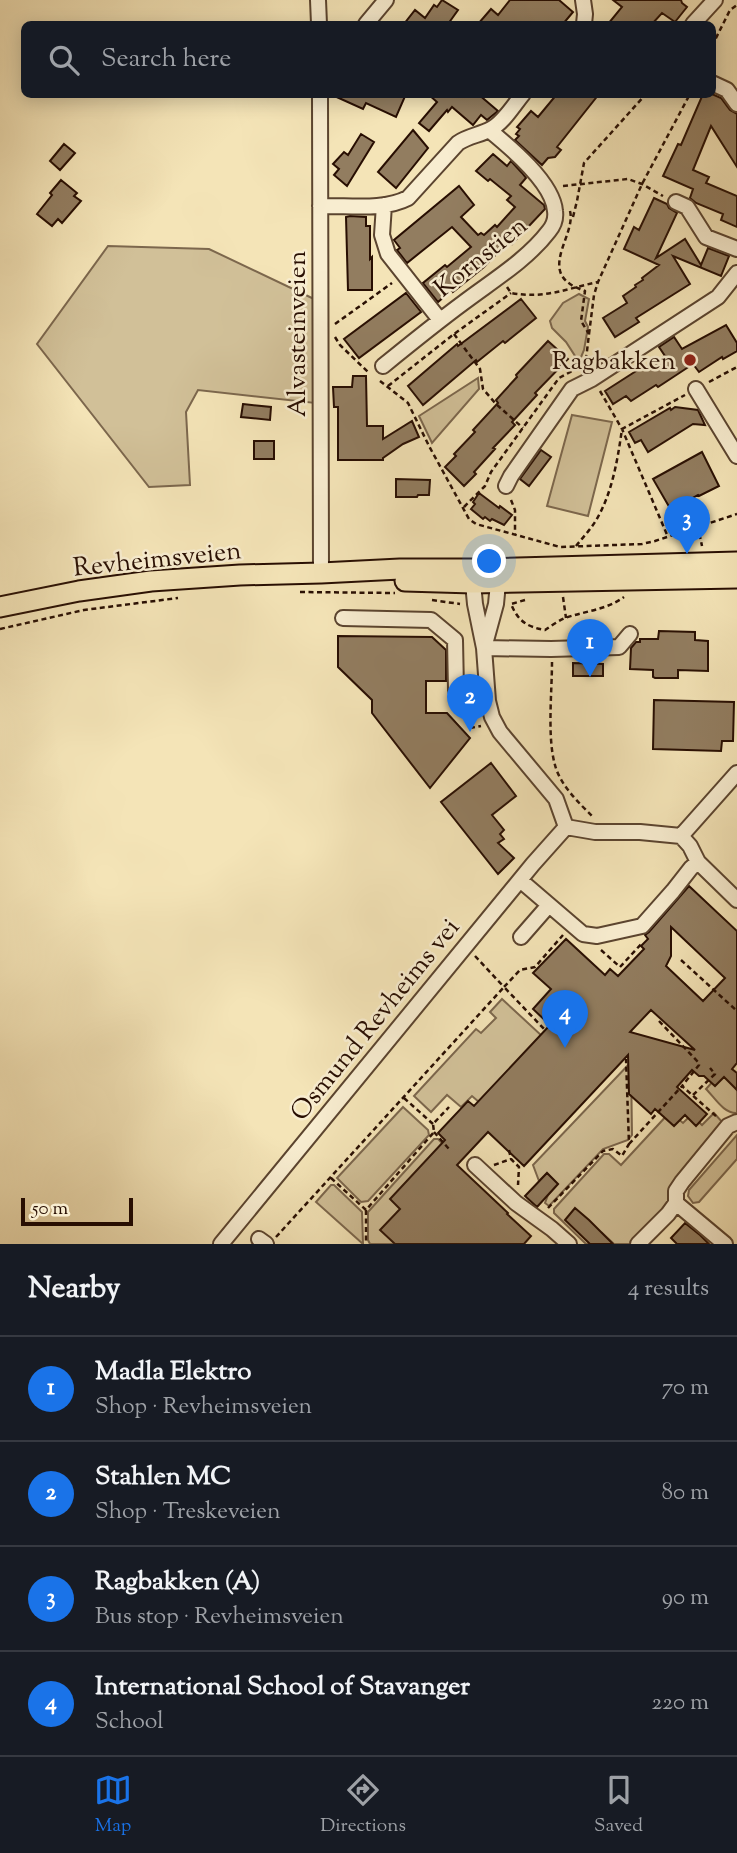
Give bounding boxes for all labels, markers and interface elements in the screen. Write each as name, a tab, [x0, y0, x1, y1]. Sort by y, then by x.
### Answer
search box	[21, 21, 716, 98]
icon: search	[45, 41, 83, 79]
text: Search here	[101, 41, 231, 78]
street label: Kornstien	[427, 209, 536, 307]
street label: Alvasteinveien	[280, 251, 317, 417]
place label: Ragbakken	[552, 344, 676, 381]
marker: Ragbakken	[682, 352, 698, 368]
pin: 3	[664, 496, 710, 554]
street label: Revheimsveien	[71, 533, 243, 588]
your location	[472, 544, 506, 578]
pin: 1	[567, 619, 613, 677]
pin: 2	[447, 674, 493, 732]
street label: Osmund Revheims vei	[283, 911, 469, 1130]
pin: 4	[542, 990, 588, 1048]
scale bar	[21, 1195, 133, 1227]
text: 50 m	[32, 1196, 68, 1223]
text: Nearby	[28, 1268, 120, 1311]
text: 4 results	[628, 1273, 709, 1306]
text: Madla Elektro	[95, 1354, 251, 1391]
text: 1	[47, 1372, 55, 1405]
text: 70 m	[662, 1372, 709, 1405]
text: Shop · Revheimsveien	[95, 1391, 312, 1424]
text: Stahlen MC	[95, 1459, 231, 1496]
text: 2	[46, 1477, 56, 1510]
text: 80 m	[661, 1477, 709, 1510]
text: Shop · Treskeveien	[95, 1496, 281, 1529]
text: Ragbakken (A)	[95, 1564, 260, 1601]
text: 3	[46, 1582, 56, 1615]
text: 90 m	[662, 1582, 709, 1615]
text: Bus stop · Revheimsveien	[95, 1601, 344, 1634]
text: International School of Stavanger	[95, 1669, 470, 1706]
text: 4	[45, 1687, 57, 1720]
text: 220 m	[651, 1687, 709, 1720]
text: School	[95, 1706, 164, 1739]
tab: Map	[94, 1771, 132, 1840]
tab: Directions	[320, 1771, 406, 1840]
tab: Saved	[594, 1771, 643, 1840]

